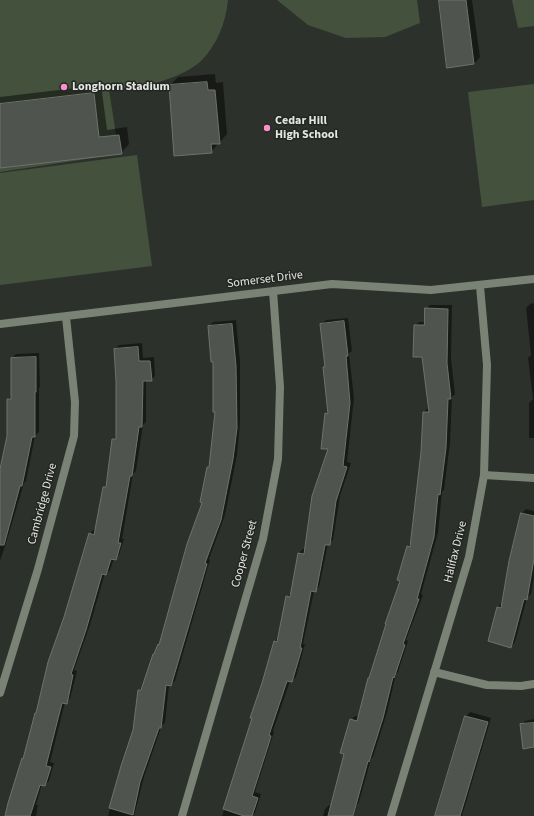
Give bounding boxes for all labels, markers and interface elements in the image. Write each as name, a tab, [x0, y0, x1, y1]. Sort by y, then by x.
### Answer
place label: Longhorn Stadium	[72, 80, 170, 94]
marker: Longhorn Stadium	[59, 82, 69, 92]
place label: Cedar Hill High School	[275, 114, 338, 142]
marker: Cedar Hill High School	[262, 123, 272, 133]
street label: Somerset Drive	[226, 268, 304, 292]
street label: Cambridge Drive	[25, 462, 61, 546]
street label: Cooper Street	[229, 519, 261, 589]
street label: Halifax Drive	[441, 520, 471, 584]

